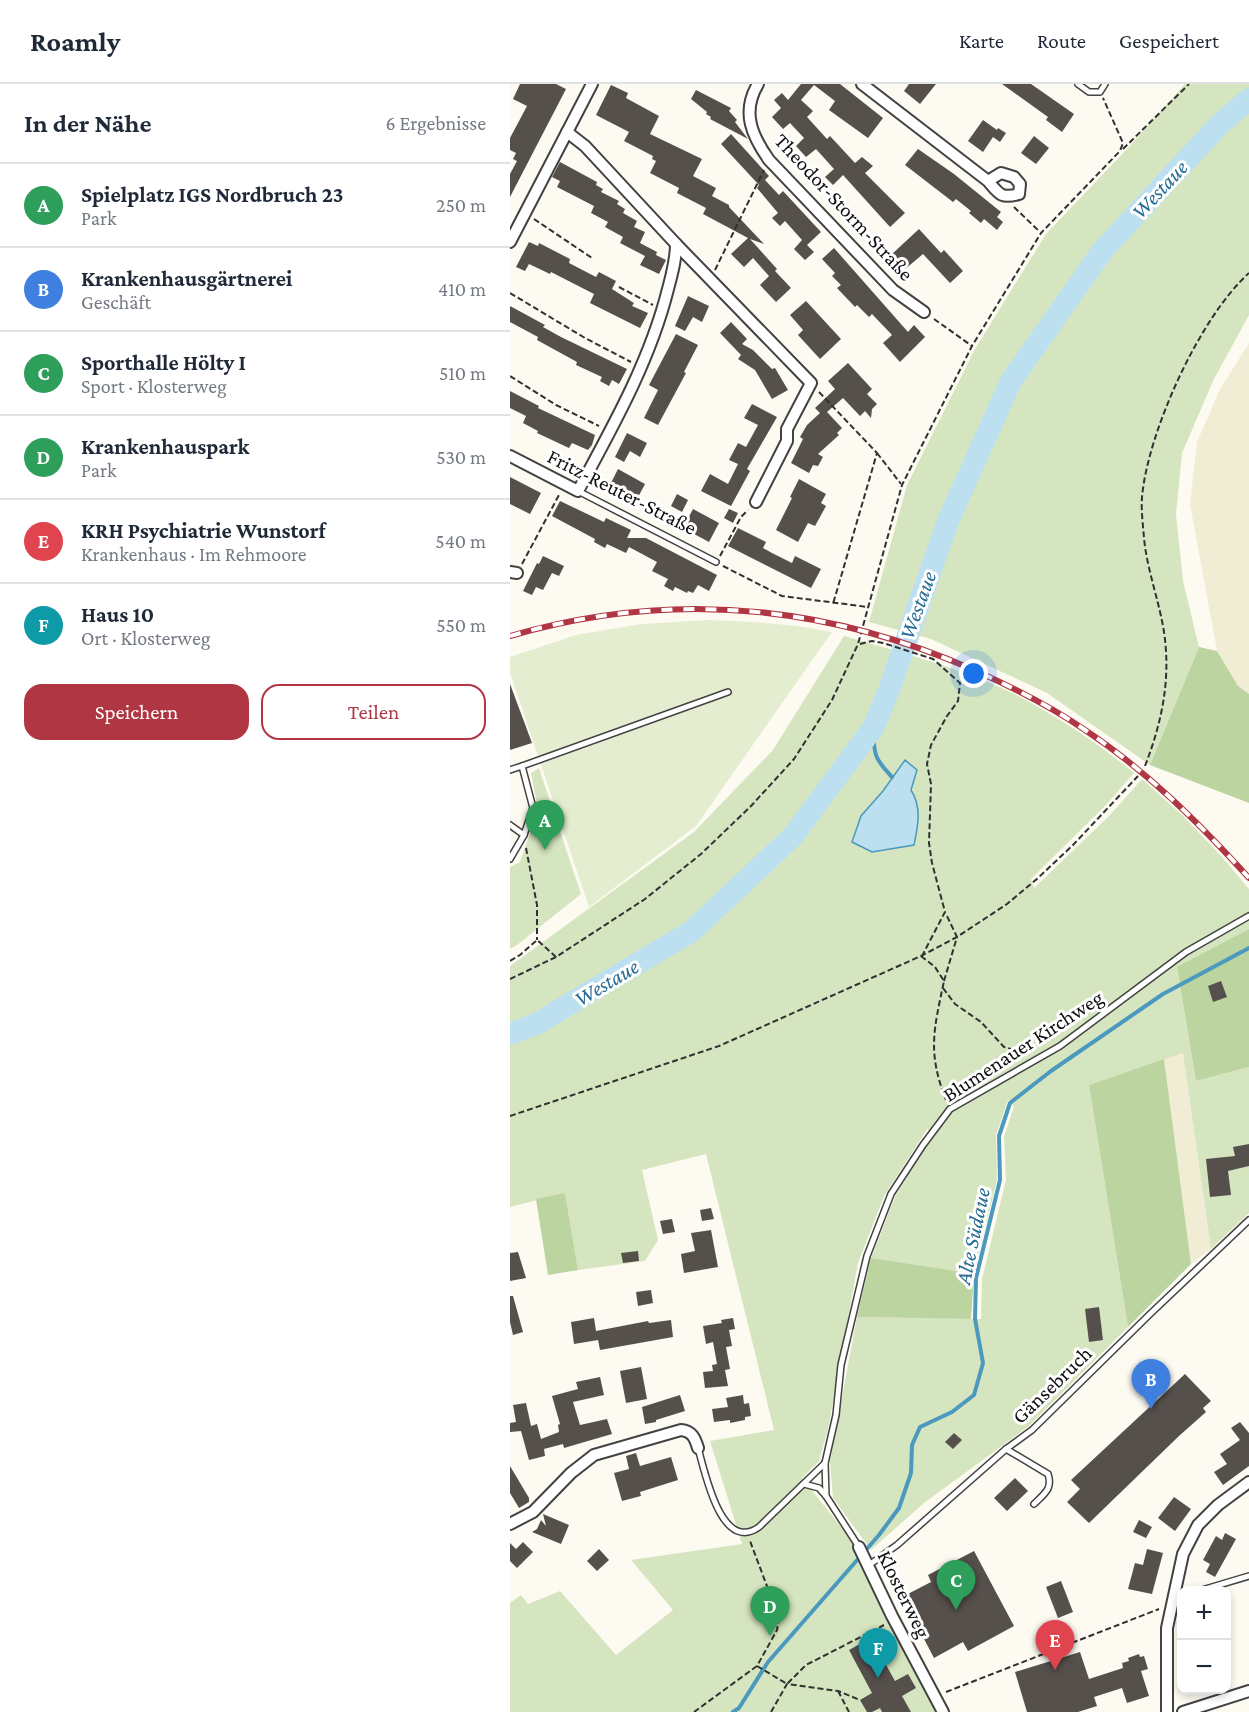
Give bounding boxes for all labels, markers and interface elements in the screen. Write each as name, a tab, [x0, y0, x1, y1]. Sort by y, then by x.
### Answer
text: Roamly	[30, 26, 120, 57]
text: Karte	[959, 29, 1004, 53]
text: Route	[1037, 29, 1086, 53]
text: Gespeichert	[1119, 29, 1219, 53]
text: In der Nähe	[24, 109, 152, 138]
text: 6 Ergebnisse	[385, 112, 486, 134]
street label: Theodor-Storm-Straße	[770, 128, 918, 286]
water label: Westaue	[1126, 155, 1193, 224]
text: Spielplatz IGS Nordbruch 23	[81, 182, 344, 207]
text: A	[38, 194, 49, 216]
text: 250 m	[436, 194, 486, 216]
text: Park	[81, 207, 117, 229]
text: Krankenhausgärtnerei	[81, 266, 292, 291]
text: B	[38, 278, 49, 300]
text: 410 m	[438, 278, 486, 300]
text: Geschäft	[81, 291, 151, 313]
text: Sporthalle Hölty I	[81, 350, 246, 375]
text: C	[37, 362, 50, 384]
text: 510 m	[439, 362, 486, 384]
text: Sport · Klosterweg	[81, 375, 227, 397]
text: Krankenhauspark	[81, 434, 249, 459]
street label: Fritz-Reuter-Straße	[544, 444, 700, 540]
text: D	[37, 446, 50, 468]
text: 530 m	[436, 446, 486, 468]
text: Park	[81, 459, 117, 481]
text: KRH Psychiatrie Wunstorf	[81, 518, 326, 543]
text: E	[38, 530, 49, 552]
text: 540 m	[435, 530, 486, 552]
text: Krankenhaus · Im Rehmoore	[81, 543, 307, 565]
water label: Westaue	[894, 567, 942, 643]
text: Haus 10	[81, 602, 154, 627]
text: F	[38, 614, 49, 636]
text: 550 m	[436, 614, 486, 636]
text: Ort · Klosterweg	[81, 627, 210, 649]
your location	[959, 659, 988, 688]
button: Speichern	[24, 684, 249, 740]
button: Teilen	[261, 684, 486, 740]
pin: A	[525, 800, 564, 850]
water label: Westaue	[570, 953, 644, 1011]
street label: Blumenauer Kirchweg	[938, 985, 1108, 1107]
water label: Alte Südaue	[950, 1185, 995, 1288]
street label: Gänsebruch	[1007, 1341, 1097, 1429]
pin: B	[1132, 1360, 1170, 1409]
street label: Klosterweg	[873, 1546, 935, 1642]
pin: C	[936, 1560, 976, 1610]
pin: D	[750, 1586, 790, 1636]
map controls	[1177, 1586, 1231, 1694]
button: +	[1177, 1586, 1231, 1640]
pin: E	[1036, 1620, 1074, 1670]
pin: F	[858, 1628, 898, 1678]
button: −	[1177, 1640, 1231, 1694]

